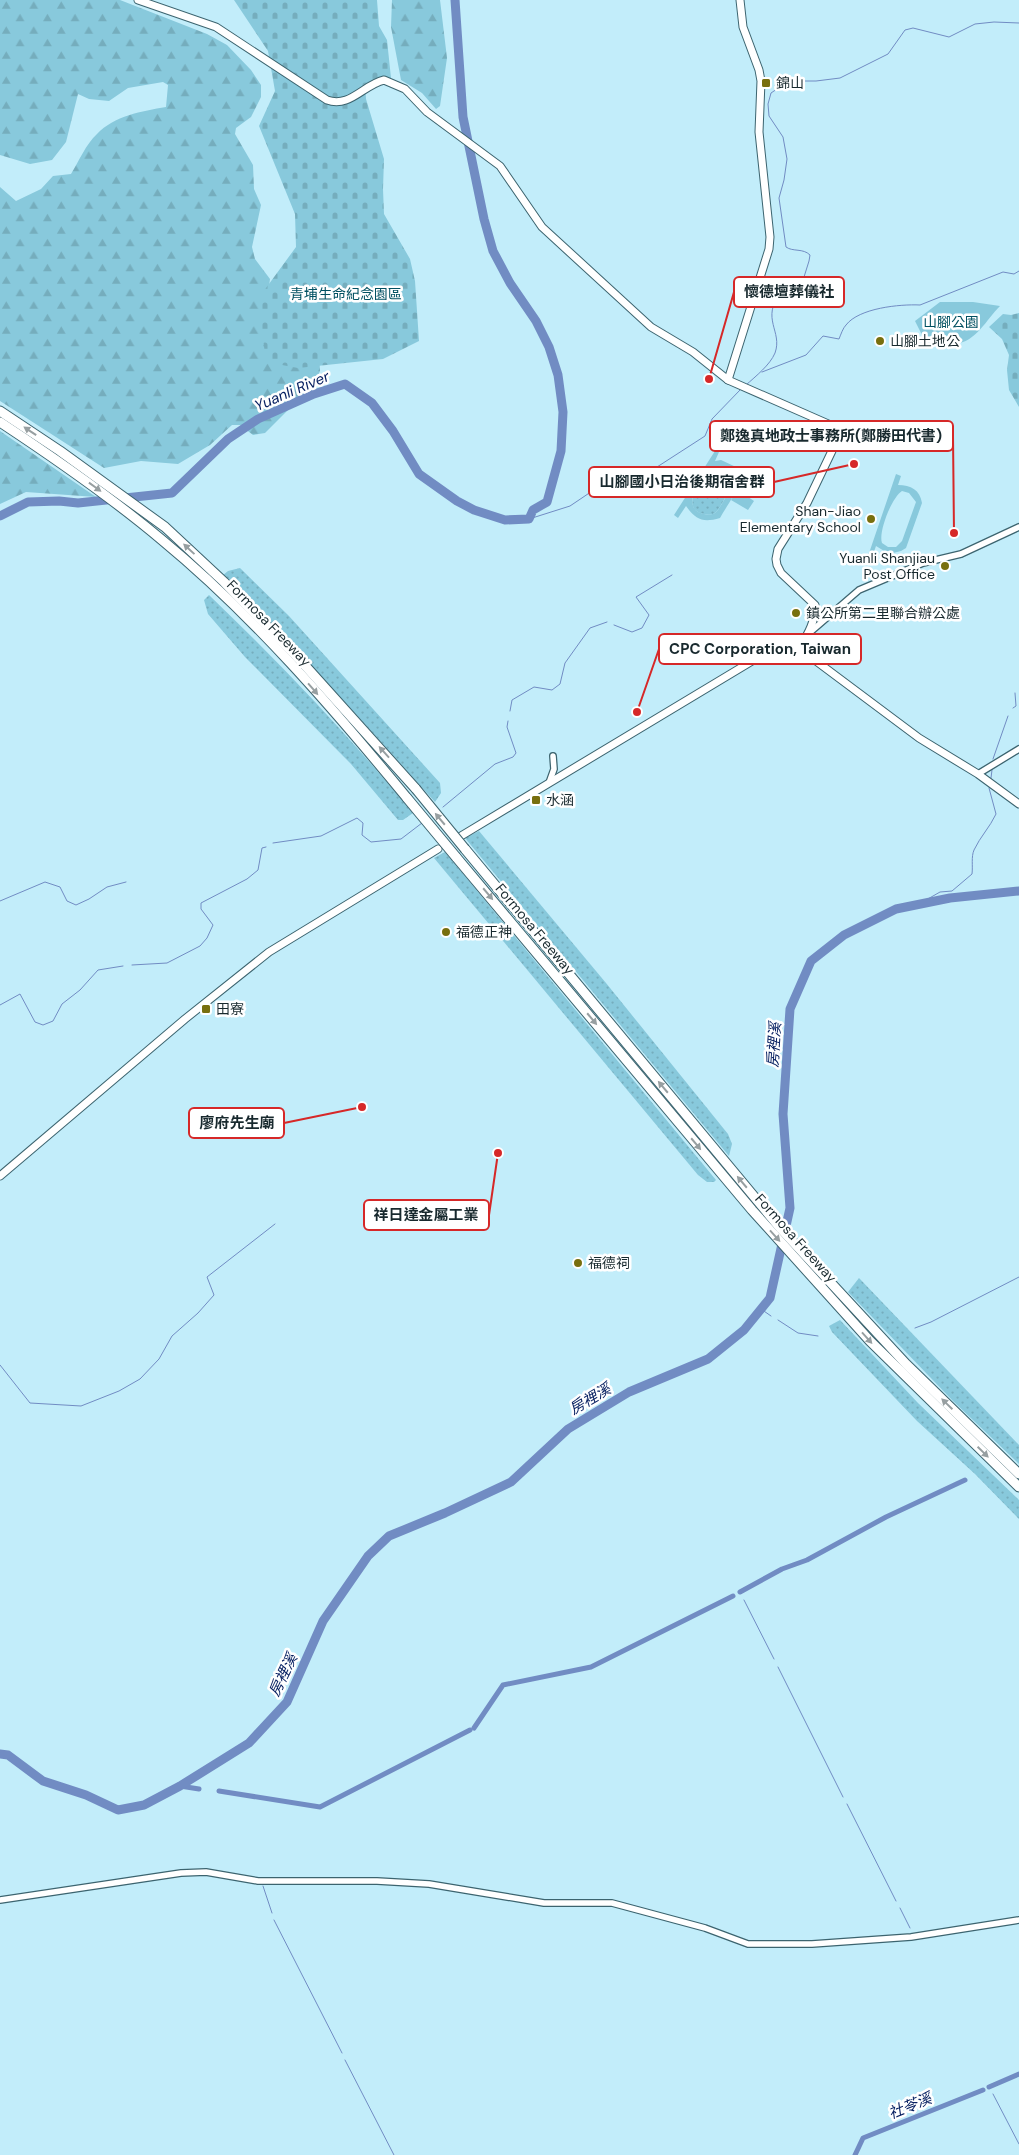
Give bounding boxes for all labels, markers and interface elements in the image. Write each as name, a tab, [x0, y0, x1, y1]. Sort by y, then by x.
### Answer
place label: 錦山	[776, 74, 804, 92]
marker: 錦山	[760, 77, 772, 89]
callout: 懷德壇葬儀社	[734, 277, 844, 307]
text: 懷德壇葬儀社	[744, 282, 834, 302]
park label: 青埔生命紀念園區	[290, 285, 402, 303]
park label: 山腳公園	[923, 313, 979, 331]
place label: 山腳土地公	[890, 332, 960, 350]
marker: 山腳土地公	[874, 335, 886, 347]
water label: Yuanli River	[251, 366, 333, 416]
callout: 鄭逸真地政士事務所(鄭勝田代書)	[710, 421, 953, 451]
one-way arrow	[23, 426, 37, 436]
text: 鄭逸真地政士事務所(鄭勝田代書)	[720, 426, 942, 446]
callout: 山腳國小日治後期宿舍群	[589, 467, 774, 497]
text: 山腳國小日治後期宿舍群	[599, 472, 765, 492]
one-way arrow	[88, 482, 102, 492]
place label: Shan-Jiao Elementary School	[740, 502, 861, 536]
marker: Shan-Jiao Elementary School	[865, 513, 877, 525]
one-way arrow	[183, 543, 195, 555]
place label: Yuanli Shanjiau Post Office	[839, 549, 935, 583]
marker: Yuanli Shanjiau Post Office	[939, 560, 951, 572]
street label: Formosa Freeway	[223, 576, 315, 670]
place label: 鎮公所第二里聯合辦公處	[806, 604, 960, 622]
marker: 鎮公所第二里聯合辦公處	[790, 607, 802, 619]
callout: CPC Corporation, Taiwan	[659, 634, 861, 664]
text: CPC Corporation, Taiwan	[669, 639, 851, 659]
one-way arrow	[307, 682, 319, 694]
one-way arrow	[378, 747, 390, 759]
place label: 水涵	[546, 791, 574, 809]
marker: 水涵	[530, 794, 542, 806]
one-way arrow	[435, 813, 446, 826]
street label: Formosa Freeway	[492, 880, 578, 978]
one-way arrow	[482, 887, 493, 900]
place label: 福德正神	[456, 923, 512, 941]
marker: 福德正神	[440, 926, 452, 938]
place label: 田寮	[216, 1000, 244, 1018]
marker: 田寮	[200, 1003, 212, 1015]
one-way arrow	[586, 1012, 597, 1025]
water label: 房裡溪	[762, 1020, 786, 1068]
one-way arrow	[657, 1081, 668, 1094]
callout: 廖府先生廟	[189, 1108, 284, 1138]
text: 廖府先生廟	[199, 1113, 275, 1133]
one-way arrow	[690, 1137, 701, 1150]
one-way arrow	[736, 1175, 747, 1188]
street label: Formosa Freeway	[751, 1190, 841, 1286]
callout: 祥日達金屬工業	[364, 1200, 489, 1230]
text: 祥日達金屬工業	[373, 1205, 479, 1225]
one-way arrow	[770, 1230, 781, 1243]
place label: 福德祠	[588, 1254, 630, 1272]
marker: 福德祠	[572, 1257, 584, 1269]
one-way arrow	[861, 1331, 873, 1343]
water label: 房裡溪	[566, 1378, 616, 1419]
one-way arrow	[941, 1398, 953, 1410]
one-way arrow	[977, 1446, 989, 1458]
water label: 房裡溪	[264, 1649, 303, 1700]
water label: 社苓溪	[885, 2088, 936, 2124]

